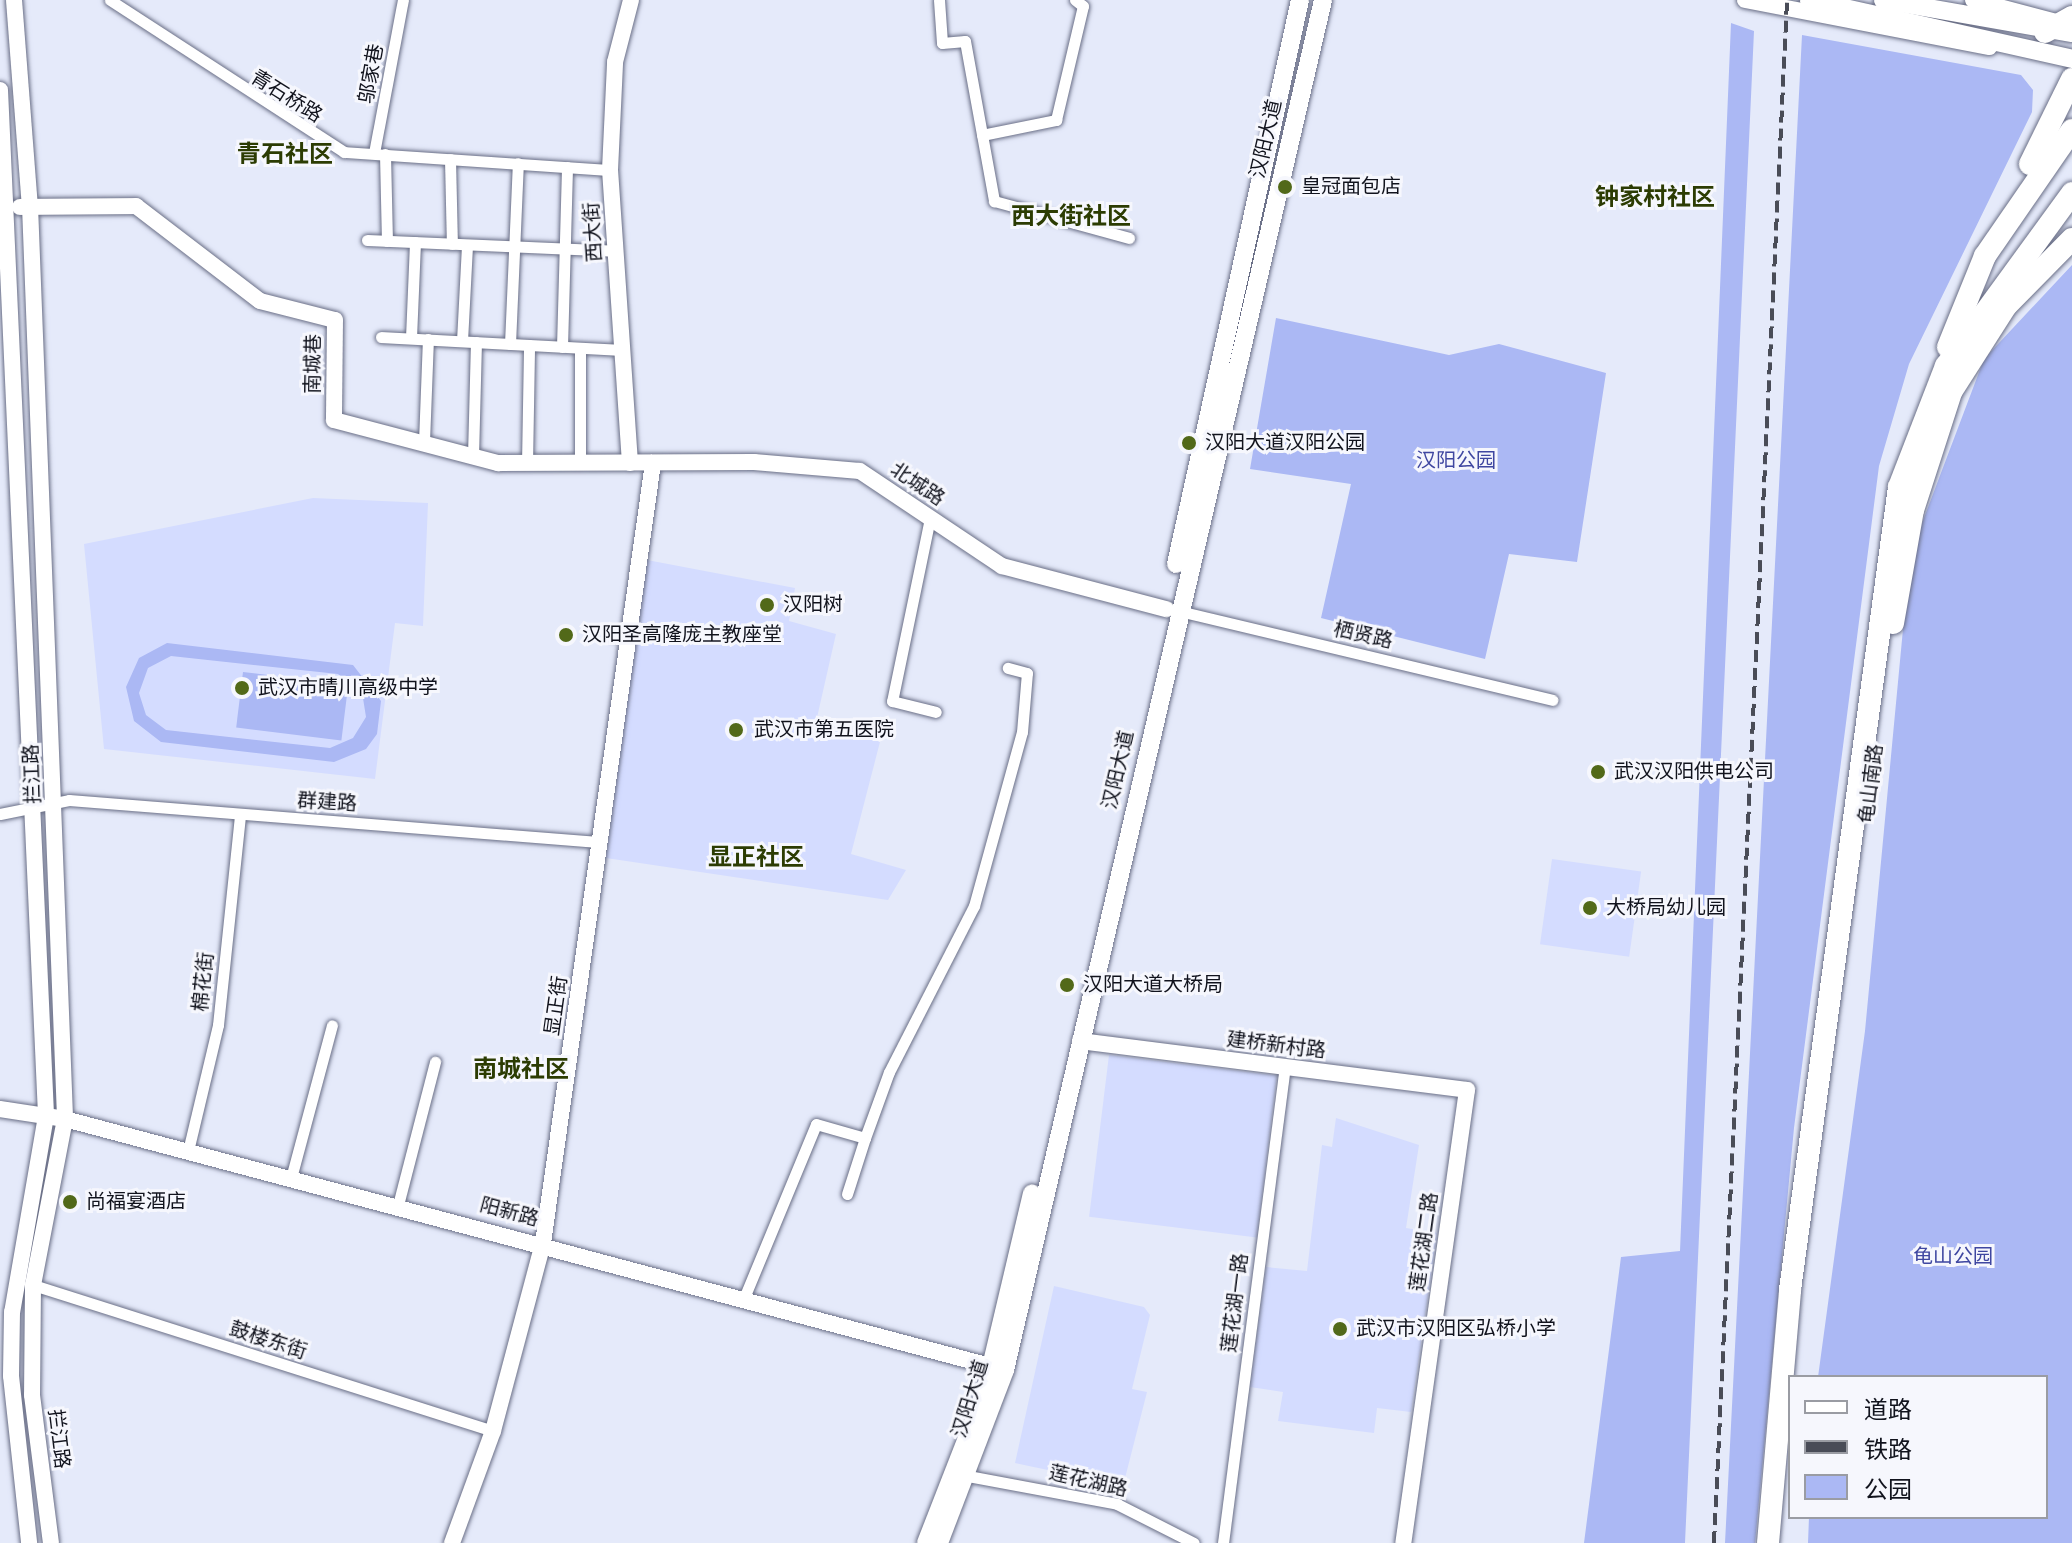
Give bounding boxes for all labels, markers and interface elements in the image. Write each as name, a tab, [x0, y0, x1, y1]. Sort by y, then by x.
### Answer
street label: 邬家巷	[355, 42, 389, 106]
street label: 青石桥路	[246, 66, 326, 128]
street label: 汉阳大道	[1246, 97, 1288, 181]
district label: 青石社区	[237, 141, 333, 169]
place label: 皇冠面包店	[1301, 175, 1401, 199]
marker: 皇冠面包店	[1276, 178, 1294, 196]
district label: 钟家村社区	[1595, 184, 1715, 212]
street label: 西大街	[580, 201, 608, 263]
district label: 西大街社区	[1011, 203, 1131, 231]
street label: 南城巷	[301, 334, 327, 394]
place label: 汉阳大道汉阳公园	[1205, 431, 1365, 455]
marker: 汉阳大道汉阳公园	[1180, 434, 1198, 452]
park label: 汉阳公园	[1416, 449, 1496, 473]
street label: 北城路	[885, 458, 949, 512]
place label: 汉阳树	[783, 593, 843, 617]
marker: 汉阳树	[758, 596, 776, 614]
street label: 栖贤路	[1331, 618, 1395, 654]
place label: 汉阳圣高隆庞主教座堂	[582, 623, 782, 647]
marker: 汉阳圣高隆庞主教座堂	[557, 626, 575, 644]
place label: 武汉市晴川高级中学	[258, 676, 438, 700]
marker: 武汉市晴川高级中学	[233, 679, 251, 697]
place label: 武汉市第五医院	[754, 718, 894, 742]
marker: 武汉市第五医院	[725, 719, 747, 741]
street label: 汉阳大道	[1098, 728, 1140, 812]
street label: 龟山南路	[1855, 743, 1889, 825]
street label: 拦江路	[20, 744, 46, 804]
place label: 武汉汉阳供电公司	[1614, 760, 1774, 784]
marker: 武汉汉阳供电公司	[1589, 763, 1607, 781]
street label: 群建路	[296, 789, 358, 817]
district label: 显正社区	[708, 844, 804, 872]
place label: 大桥局幼儿园	[1606, 896, 1726, 920]
marker: 大桥局幼儿园	[1581, 899, 1599, 917]
street label: 棉花街	[189, 951, 219, 1013]
place label: 汉阳大道大桥局	[1083, 973, 1223, 997]
street label: 显正街	[541, 975, 573, 1037]
marker: 汉阳大道大桥局	[1058, 976, 1076, 994]
street label: 建桥新村路	[1225, 1028, 1327, 1064]
district label: 南城社区	[473, 1056, 569, 1084]
place label: 尚福宴酒店	[86, 1190, 186, 1214]
street label: 莲花湖二路	[1406, 1191, 1444, 1293]
marker: 尚福宴酒店	[61, 1193, 79, 1211]
street label: 阳新路	[477, 1194, 541, 1232]
park label: 龟山公园	[1913, 1245, 1993, 1269]
street label: 莲花湖一路	[1218, 1252, 1254, 1354]
street label: 鼓楼东街	[226, 1317, 310, 1365]
place label: 武汉市汉阳区弘桥小学	[1356, 1317, 1556, 1341]
marker: 武汉市汉阳区弘桥小学	[1331, 1320, 1349, 1338]
street label: 汉阳大道	[948, 1357, 994, 1441]
legend	[1788, 1375, 2048, 1519]
text: 道路	[1864, 1396, 1912, 1425]
street label: 拦江路	[42, 1408, 74, 1470]
text: 铁路	[1864, 1436, 1912, 1465]
street label: 莲花湖路	[1046, 1461, 1130, 1503]
text: 公园	[1864, 1476, 1912, 1505]

